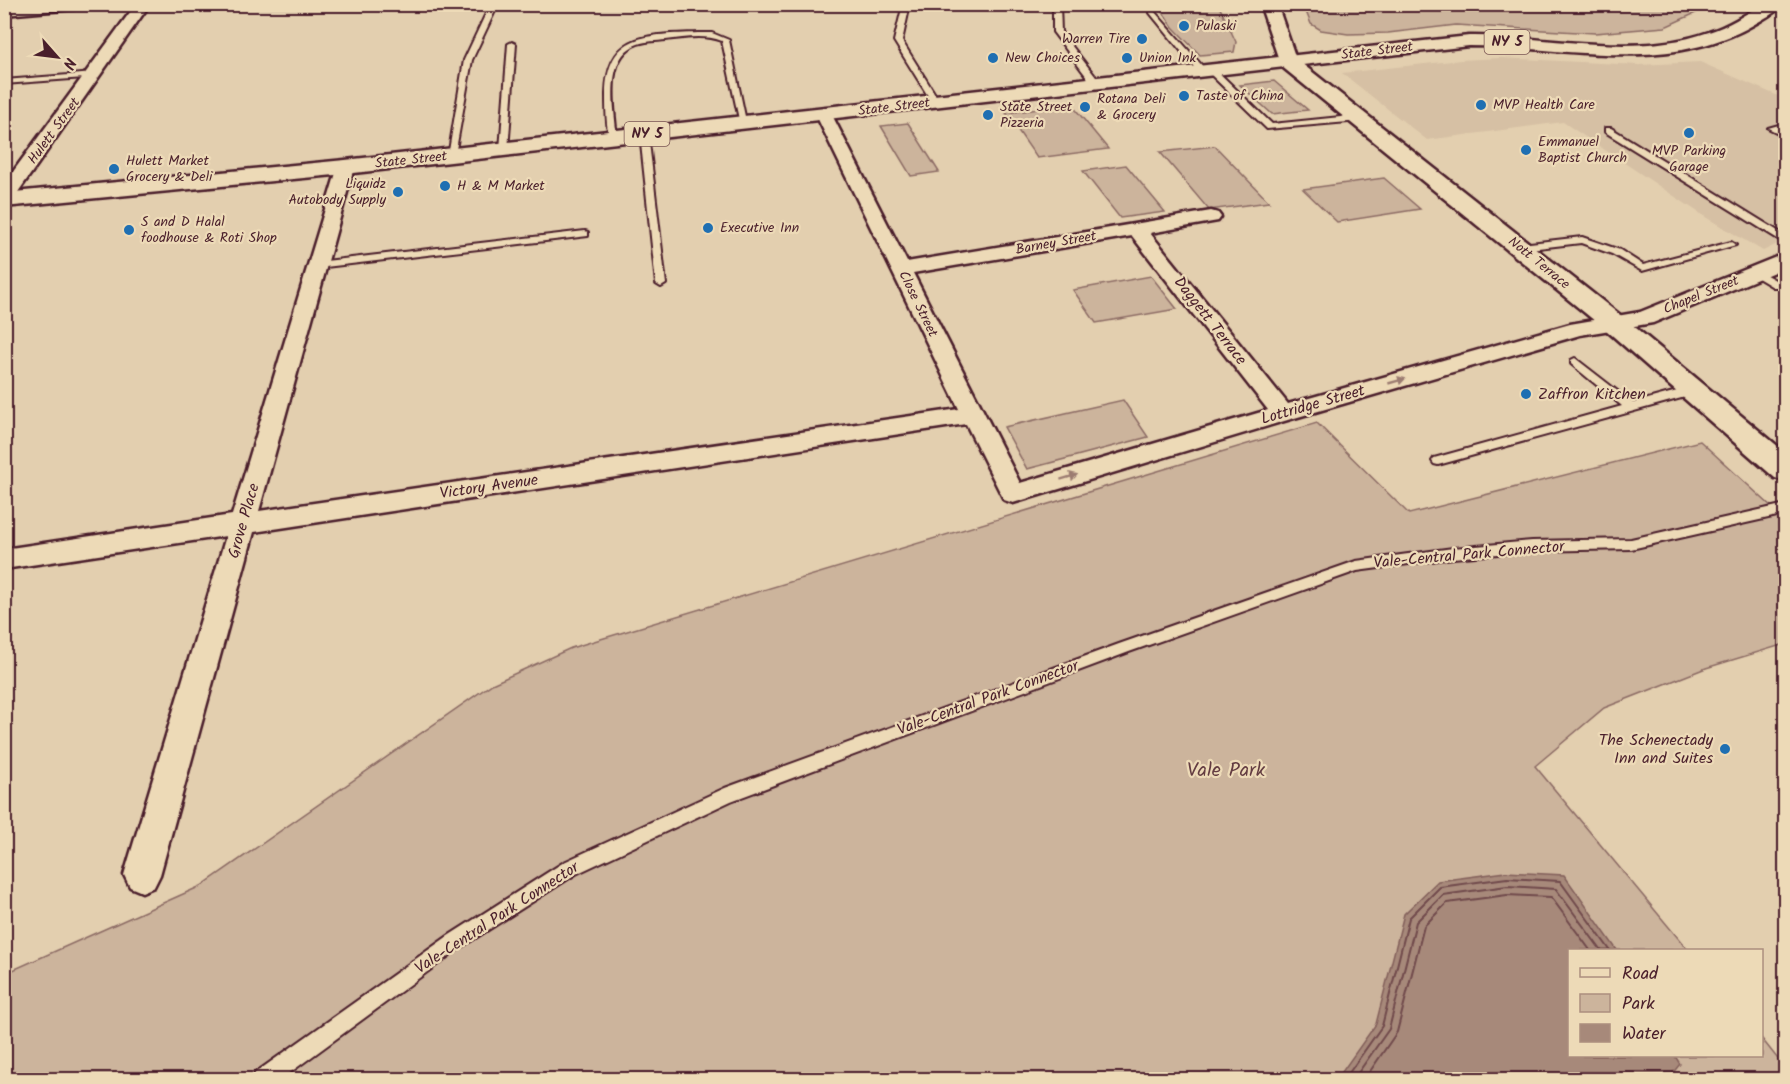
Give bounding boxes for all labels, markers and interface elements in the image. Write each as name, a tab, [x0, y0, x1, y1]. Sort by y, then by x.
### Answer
place label: Pulaski	[1196, 15, 1237, 37]
marker: Pulaski	[1177, 19, 1191, 33]
north arrow	[27, 27, 87, 87]
place label: Warren Tire	[1062, 28, 1131, 50]
road number: NY 5	[1484, 30, 1530, 54]
marker: Warren Tire	[1135, 32, 1149, 46]
street label: State Street	[1340, 36, 1415, 66]
place label: New Choices	[1005, 47, 1080, 69]
place label: Union Ink	[1139, 47, 1196, 69]
marker: New Choices	[986, 51, 1000, 65]
marker: Union Ink	[1120, 51, 1134, 65]
text: N	[56, 53, 82, 74]
place label: Taste of China	[1196, 85, 1284, 107]
place label: Rotana Deli & Grocery	[1097, 88, 1166, 126]
marker: Taste of China	[1177, 89, 1191, 103]
street label: State Street	[857, 92, 932, 122]
street label: Hulett Street	[22, 93, 86, 169]
place label: MVP Health Care	[1493, 94, 1596, 116]
place label: State Street Pizzeria	[1000, 96, 1073, 134]
marker: MVP Health Care	[1474, 98, 1488, 112]
marker: Rotana Deli & Grocery	[1078, 100, 1092, 114]
marker: State Street Pizzeria	[981, 108, 995, 122]
road number: NY 5	[624, 122, 670, 146]
marker: MVP Parking Garage	[1682, 126, 1696, 140]
place label: Emmanuel Baptist Church	[1538, 131, 1627, 169]
place label: MVP Parking Garage	[1652, 140, 1726, 178]
marker: Emmanuel Baptist Church	[1519, 143, 1533, 157]
street label: State Street	[374, 145, 449, 175]
place label: Hulett Market Grocery & Deli	[126, 150, 213, 188]
marker: Hulett Market Grocery & Deli	[107, 162, 121, 176]
place label: Liquidz Autobody Supply	[289, 173, 386, 211]
place label: H & M Market	[457, 175, 545, 197]
marker: H & M Market	[438, 179, 452, 193]
marker: Liquidz Autobody Supply	[391, 185, 405, 199]
place label: S and D Halal foodhouse & Roti Shop	[141, 211, 277, 249]
place label: Executive Inn	[720, 217, 799, 239]
marker: Executive Inn	[701, 221, 715, 235]
marker: S and D Halal foodhouse & Roti Shop	[122, 223, 136, 237]
street label: Barney Street	[1014, 225, 1099, 261]
street label: Nott Terrace	[1503, 231, 1575, 295]
street label: Close Street	[892, 267, 944, 341]
street label: Chapel Street	[1660, 270, 1743, 320]
street label: Daggett Terrace	[1167, 271, 1253, 371]
one-way arrow	[1388, 375, 1406, 385]
street label: Lottridge Street	[1258, 378, 1369, 432]
place label: Zaffron Kitchen	[1538, 382, 1646, 407]
marker: Zaffron Kitchen	[1519, 387, 1533, 401]
street label: Victory Avenue	[438, 468, 540, 506]
one-way arrow	[1060, 472, 1078, 481]
street label: Grove Place	[221, 480, 267, 562]
street label: Vale-Central Park Connector	[1373, 534, 1567, 576]
street label: Vale-Central Park Connector	[894, 653, 1084, 742]
place label: The Schenectady Inn and Suites	[1599, 728, 1713, 771]
marker: The Schenectady Inn and Suites	[1718, 742, 1732, 756]
park label: Vale Park	[1187, 755, 1266, 787]
street label: Vale-Central Park Connector	[410, 854, 586, 981]
legend	[1568, 949, 1763, 1057]
text: Road	[1622, 960, 1659, 989]
text: Park	[1622, 990, 1655, 1019]
text: Water	[1622, 1020, 1667, 1049]

